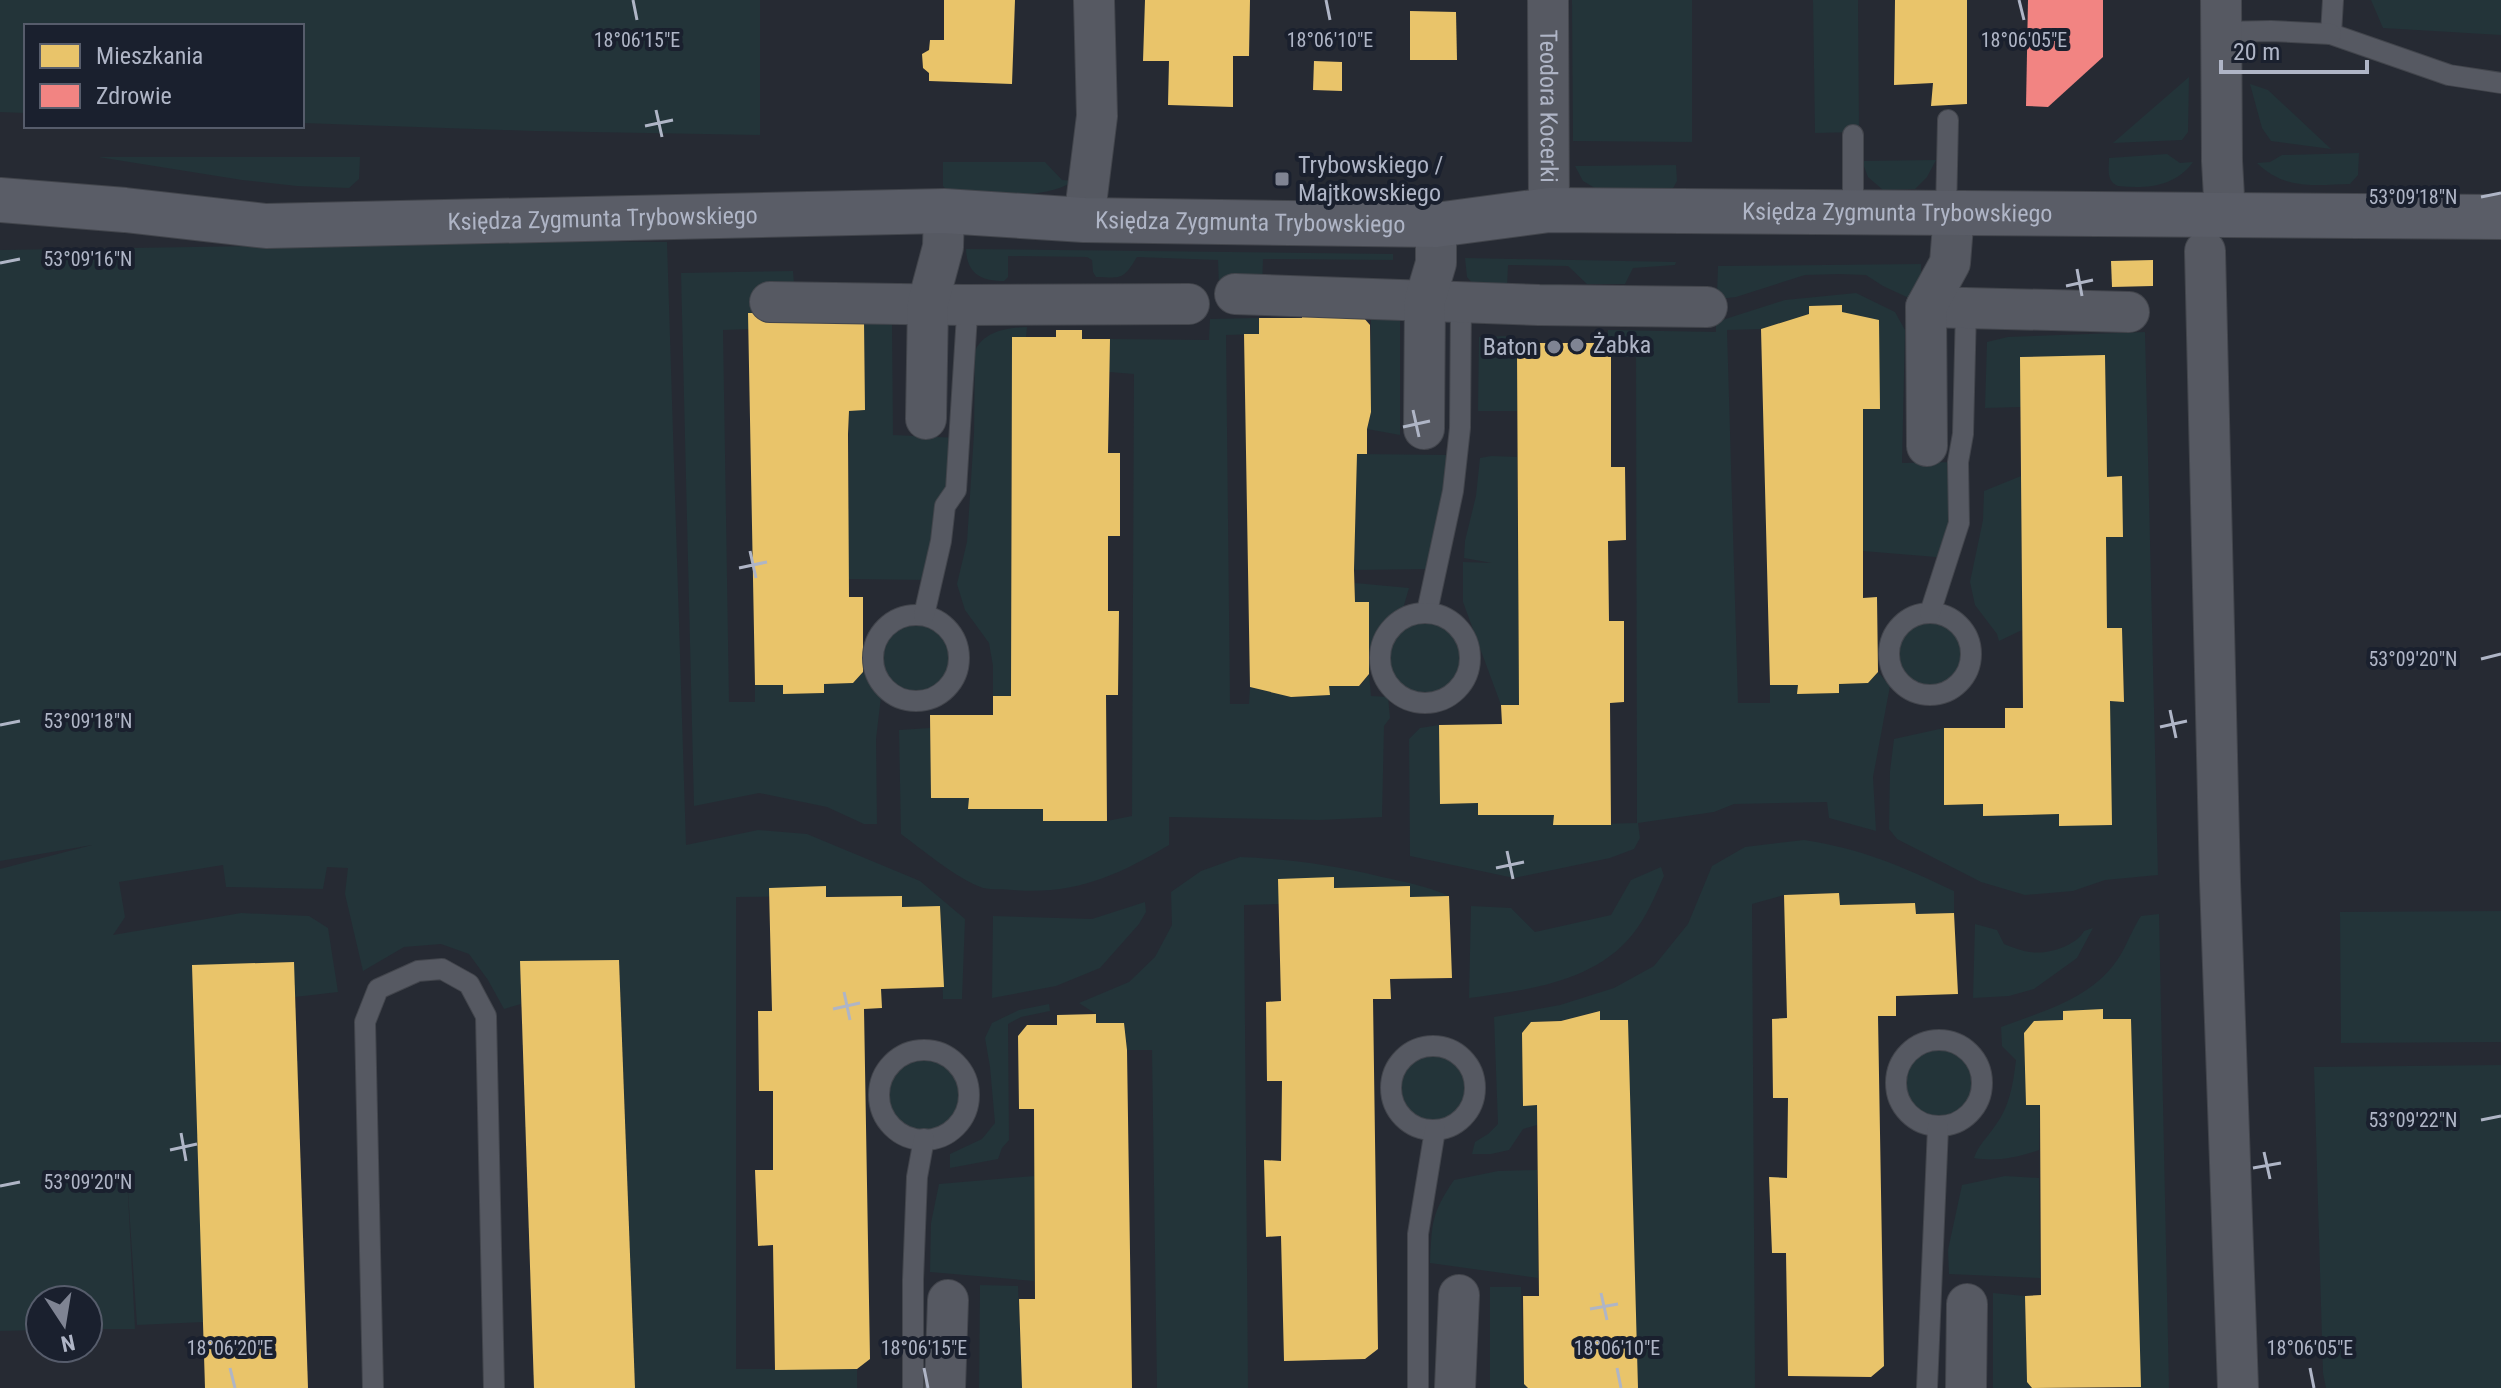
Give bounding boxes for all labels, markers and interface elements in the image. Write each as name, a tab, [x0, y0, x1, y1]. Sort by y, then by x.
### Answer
legend	[24, 24, 304, 128]
scale bar	[2221, 24, 2367, 74]
text: 18°06'15"E	[594, 28, 680, 52]
text: 18°06'10"E	[1287, 28, 1373, 52]
text: 18°06'05"E	[1981, 28, 2067, 52]
street label: Teodora Kocerki	[1534, 29, 1563, 183]
text: 20 m	[2233, 38, 2280, 66]
text: Mieszkania	[96, 42, 203, 70]
text: Zdrowie	[96, 82, 172, 110]
place label: Trybowskiego / Majtkowskiego	[1298, 151, 1444, 207]
marker: Trybowskiego / Majtkowskiego	[1273, 170, 1291, 188]
text: 53°09'18"N	[2368, 185, 2458, 209]
street label: Księdza Zygmunta Trybowskiego	[1742, 197, 2052, 228]
street label: Księdza Zygmunta Trybowskiego	[447, 201, 758, 236]
street label: Księdza Zygmunta Trybowskiego	[1095, 206, 1406, 239]
text: 53°09'16"N	[43, 247, 133, 271]
place label: Żabka	[1593, 331, 1651, 359]
place label: Baton	[1483, 333, 1538, 361]
marker: Żabka	[1568, 336, 1586, 354]
marker: Baton	[1545, 338, 1563, 356]
text: 53°09'20"N	[2368, 647, 2458, 671]
text: 53°09'18"N	[43, 709, 133, 733]
text: 53°09'22"N	[2368, 1108, 2458, 1132]
text: 53°09'20"N	[43, 1170, 133, 1194]
north arrow	[24, 1284, 104, 1364]
text: N	[59, 1329, 77, 1357]
text: 18°06'20"E	[187, 1336, 273, 1360]
text: 18°06'15"E	[881, 1336, 967, 1360]
text: 18°06'10"E	[1574, 1336, 1660, 1360]
text: 18°06'05"E	[2267, 1336, 2353, 1360]

